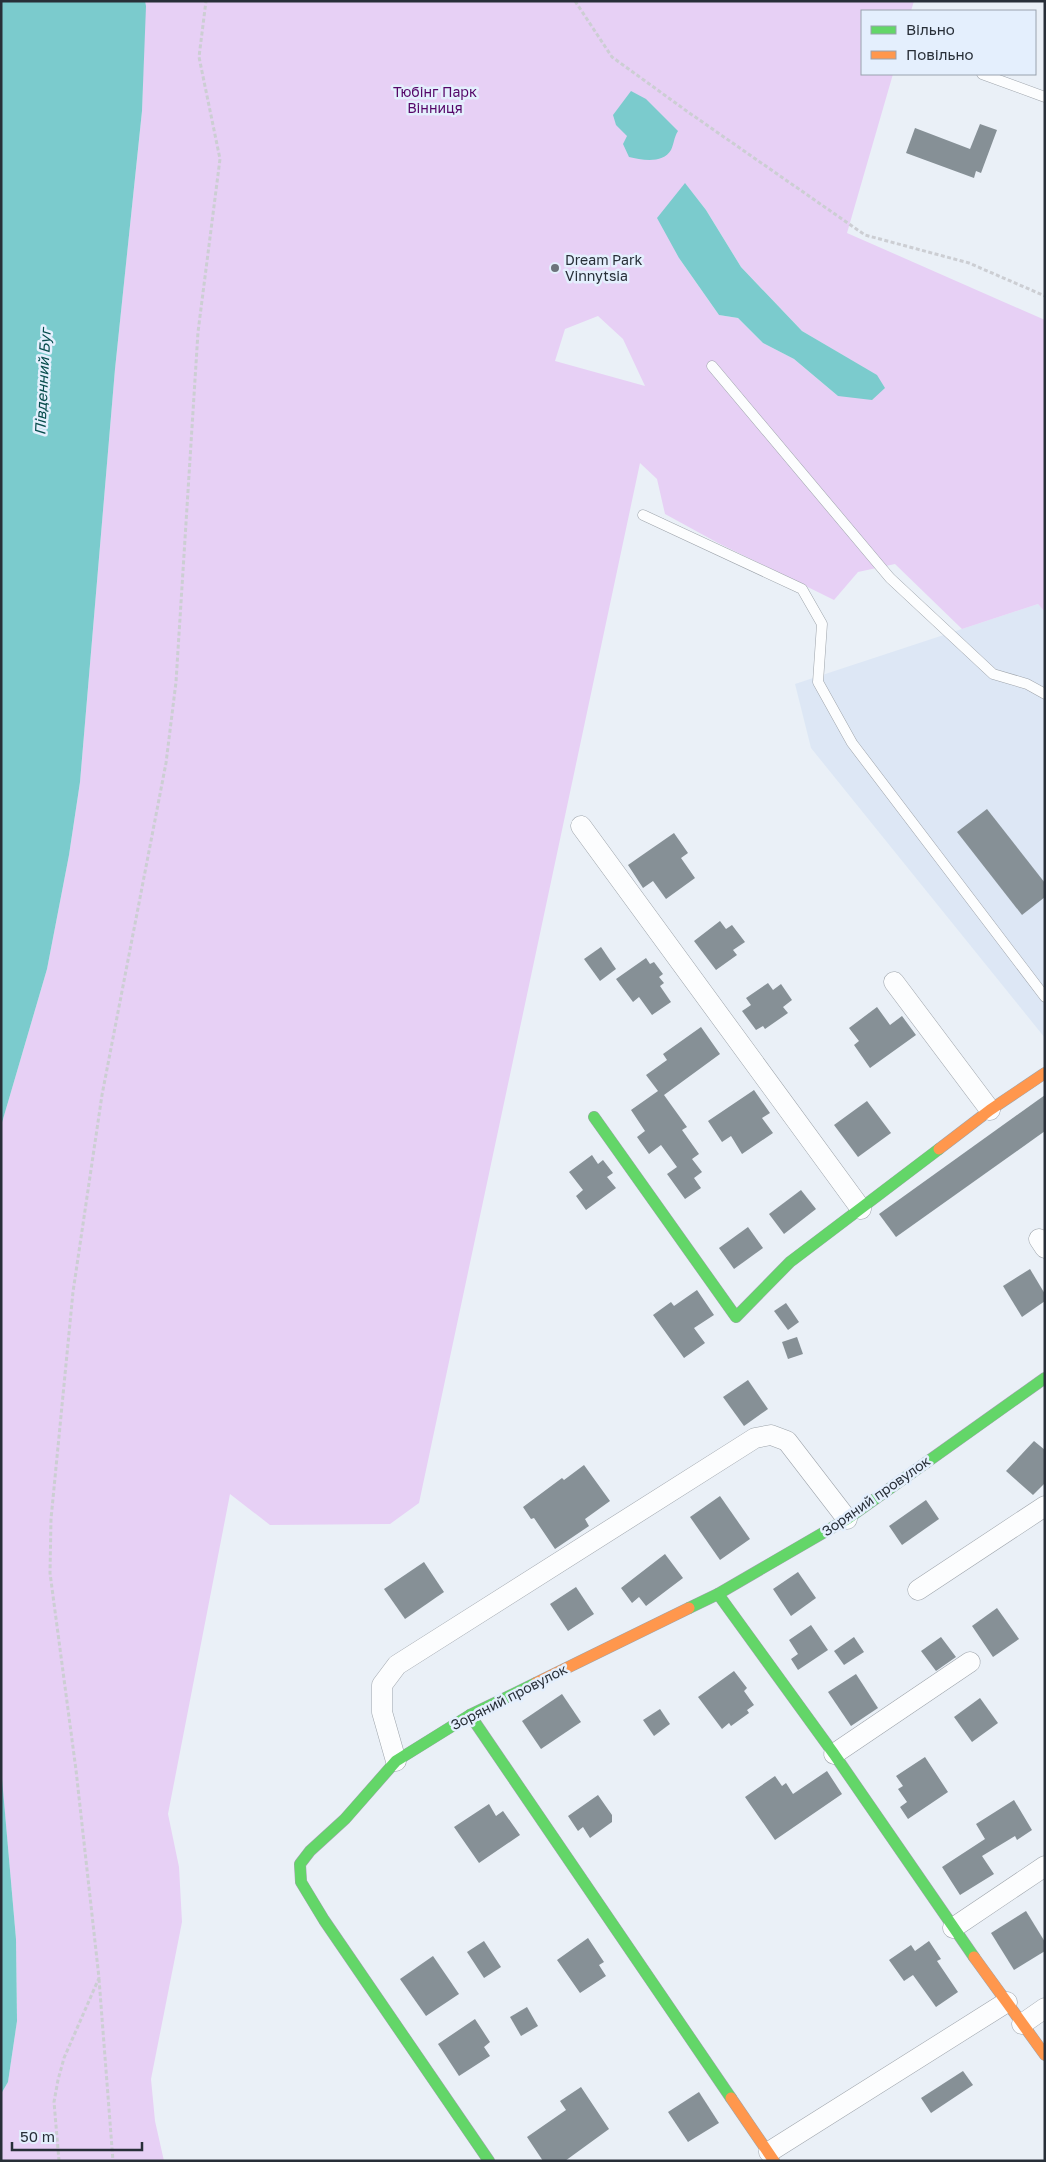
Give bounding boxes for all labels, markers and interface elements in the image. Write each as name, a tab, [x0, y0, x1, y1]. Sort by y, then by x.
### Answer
legend	[861, 10, 1036, 75]
text: Вільно	[906, 20, 955, 38]
text: Повільно	[906, 45, 974, 63]
park label: Тюбінг Парк Вінниця	[393, 83, 477, 116]
place label: Dream Park Vinnytsia	[565, 251, 642, 284]
marker: Dream Park Vinnytsia	[549, 262, 561, 274]
water label: Південний Буг	[30, 326, 55, 436]
street label: Зоряний провулок	[818, 1452, 933, 1539]
street label: Зоряний провулок	[448, 1660, 570, 1733]
scale bar	[12, 2120, 142, 2152]
text: 50 m	[20, 2127, 55, 2145]

